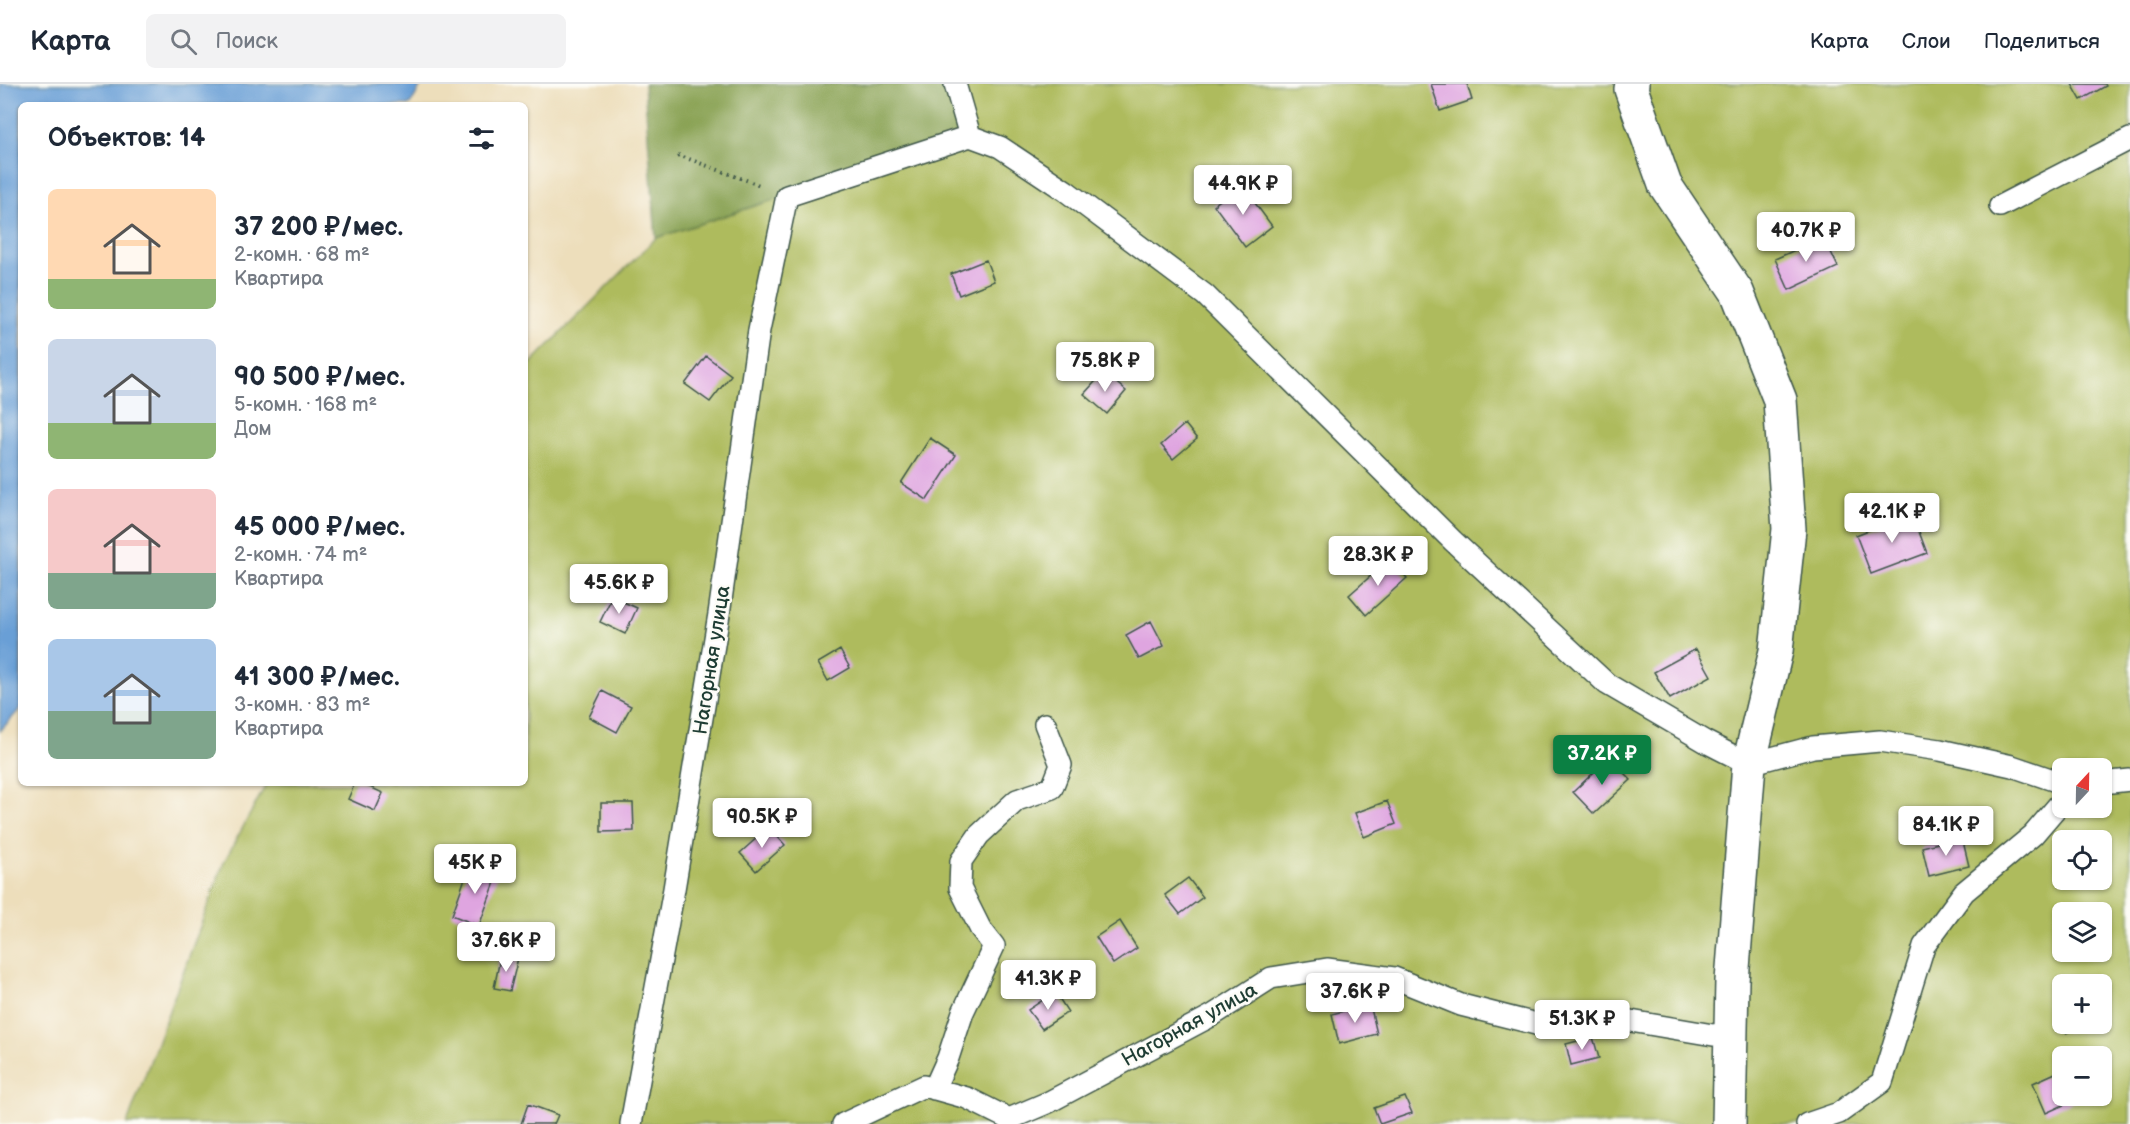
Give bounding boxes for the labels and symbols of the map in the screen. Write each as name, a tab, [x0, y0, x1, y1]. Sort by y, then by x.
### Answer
pin: 44.9K ₽	[1188, 165, 1298, 216]
pin: 40.7K ₽	[1751, 212, 1861, 263]
pin: 75.8K ₽	[1050, 342, 1160, 393]
pin: 42.1K ₽	[1837, 493, 1947, 544]
pin: 28.3K ₽	[1323, 536, 1433, 587]
pin: 45.6K ₽	[564, 564, 674, 615]
street label: Нагорная улица	[688, 584, 736, 736]
pin: 37.2K ₽	[1547, 735, 1657, 786]
north arrow	[2052, 758, 2112, 818]
pin: 90.5K ₽	[707, 798, 817, 849]
pin: 84.1K ₽	[1891, 806, 2001, 857]
pin: 45K ₽	[433, 844, 517, 895]
pin: 37.6K ₽	[451, 922, 561, 973]
pin: 41.3K ₽	[993, 960, 1103, 1011]
pin: 37.6K ₽	[1300, 973, 1410, 1024]
street label: Нагорная улица	[1118, 978, 1261, 1072]
pin: 51.3K ₽	[1527, 1000, 1637, 1051]

